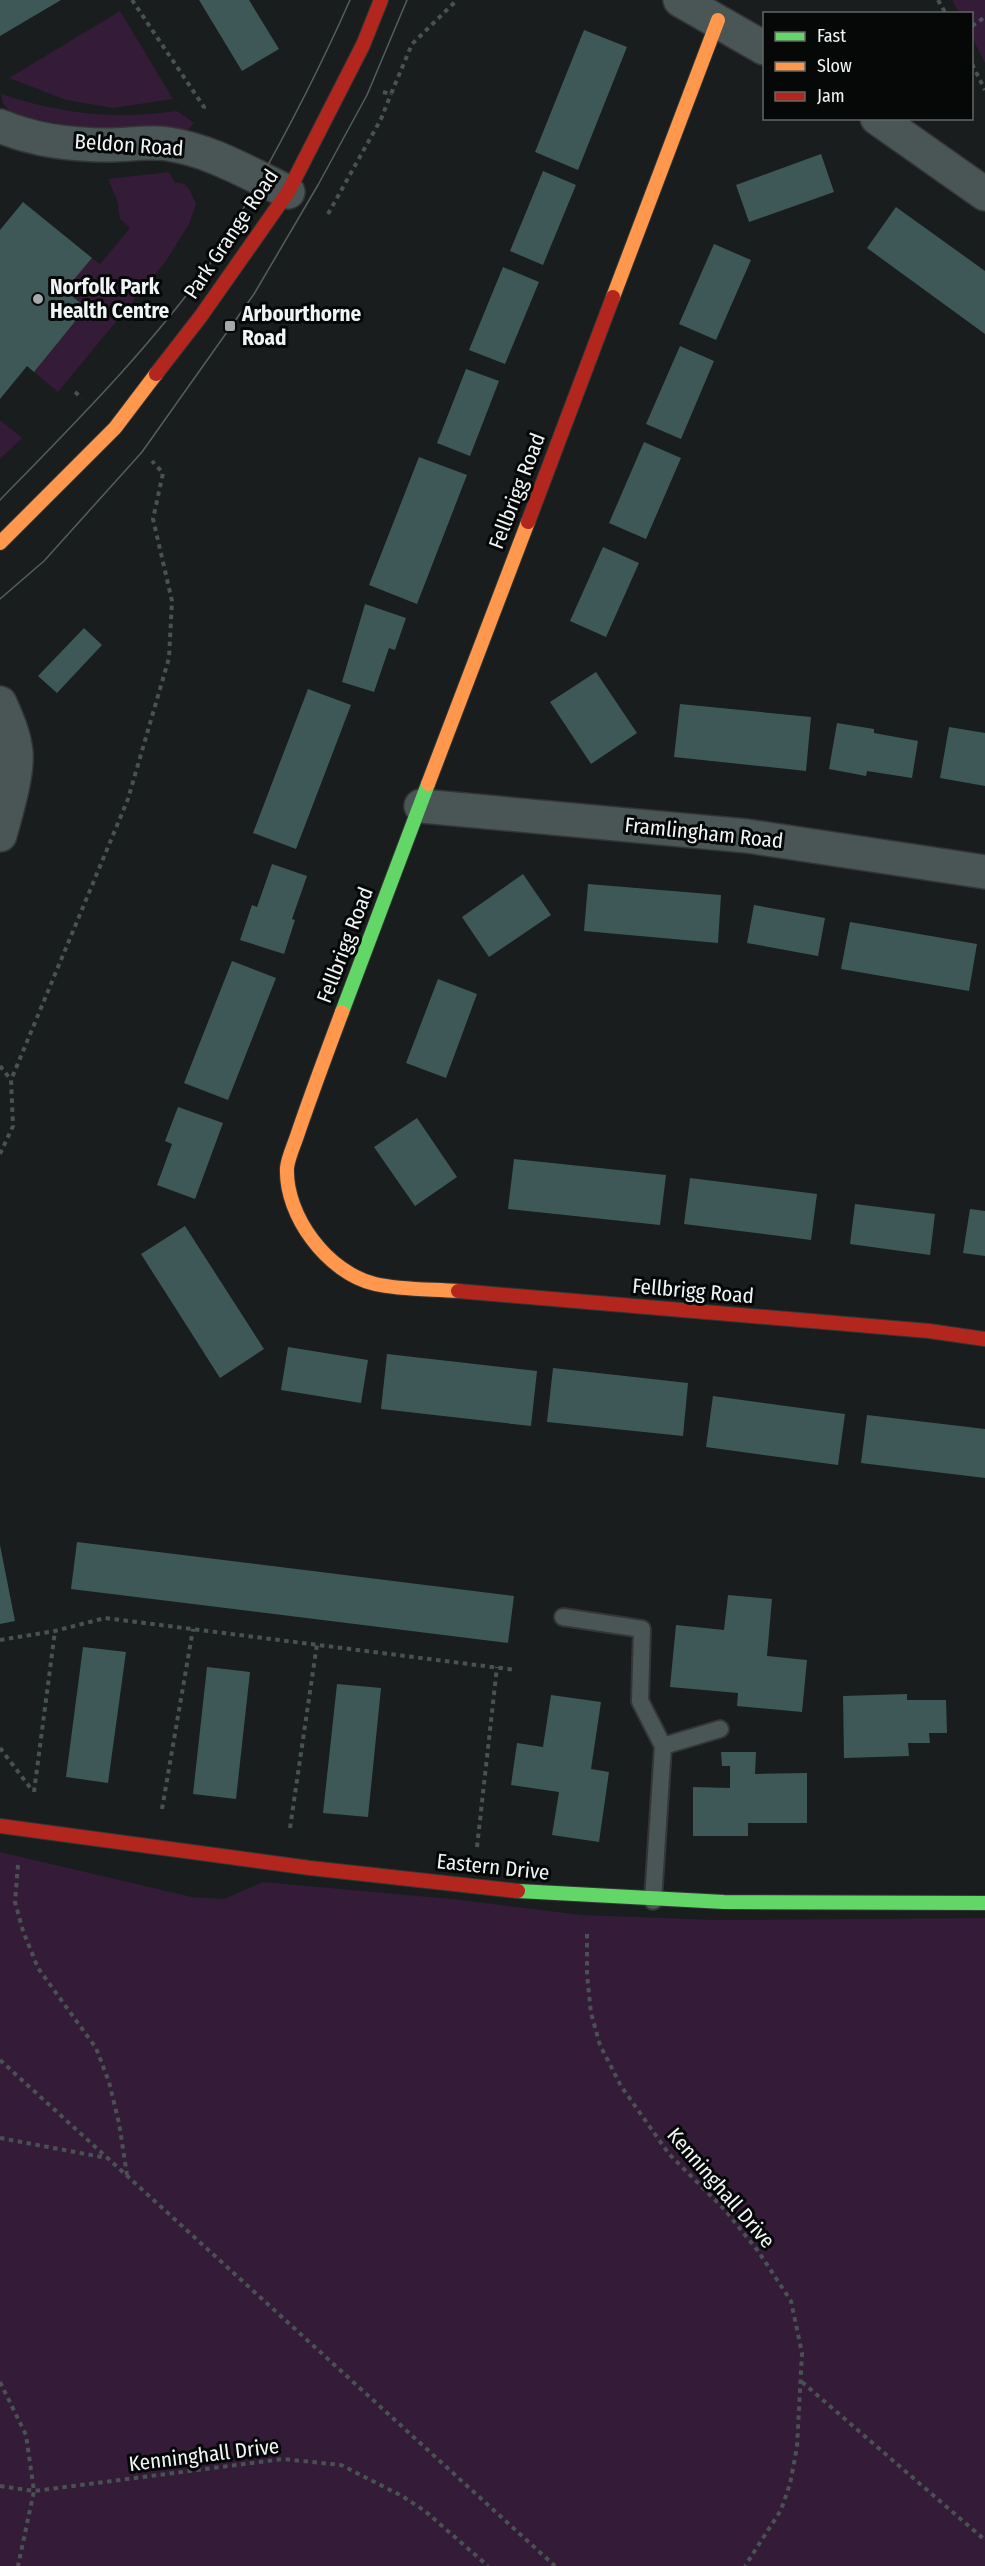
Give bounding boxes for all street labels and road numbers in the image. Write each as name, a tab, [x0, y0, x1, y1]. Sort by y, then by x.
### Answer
street label: Beldon Road	[74, 128, 184, 162]
street label: Park Grange Road	[178, 164, 284, 304]
street label: Fellbrigg Road	[483, 429, 551, 553]
street label: Framlingham Road	[623, 812, 785, 854]
street label: Fellbrigg Road	[311, 883, 379, 1007]
street label: Fellbrigg Road	[631, 1273, 755, 1309]
street label: Eastern Drive	[435, 1848, 551, 1886]
street label: Kenninghall Drive	[662, 2122, 780, 2254]
street label: Kenninghall Drive	[127, 2433, 281, 2477]

